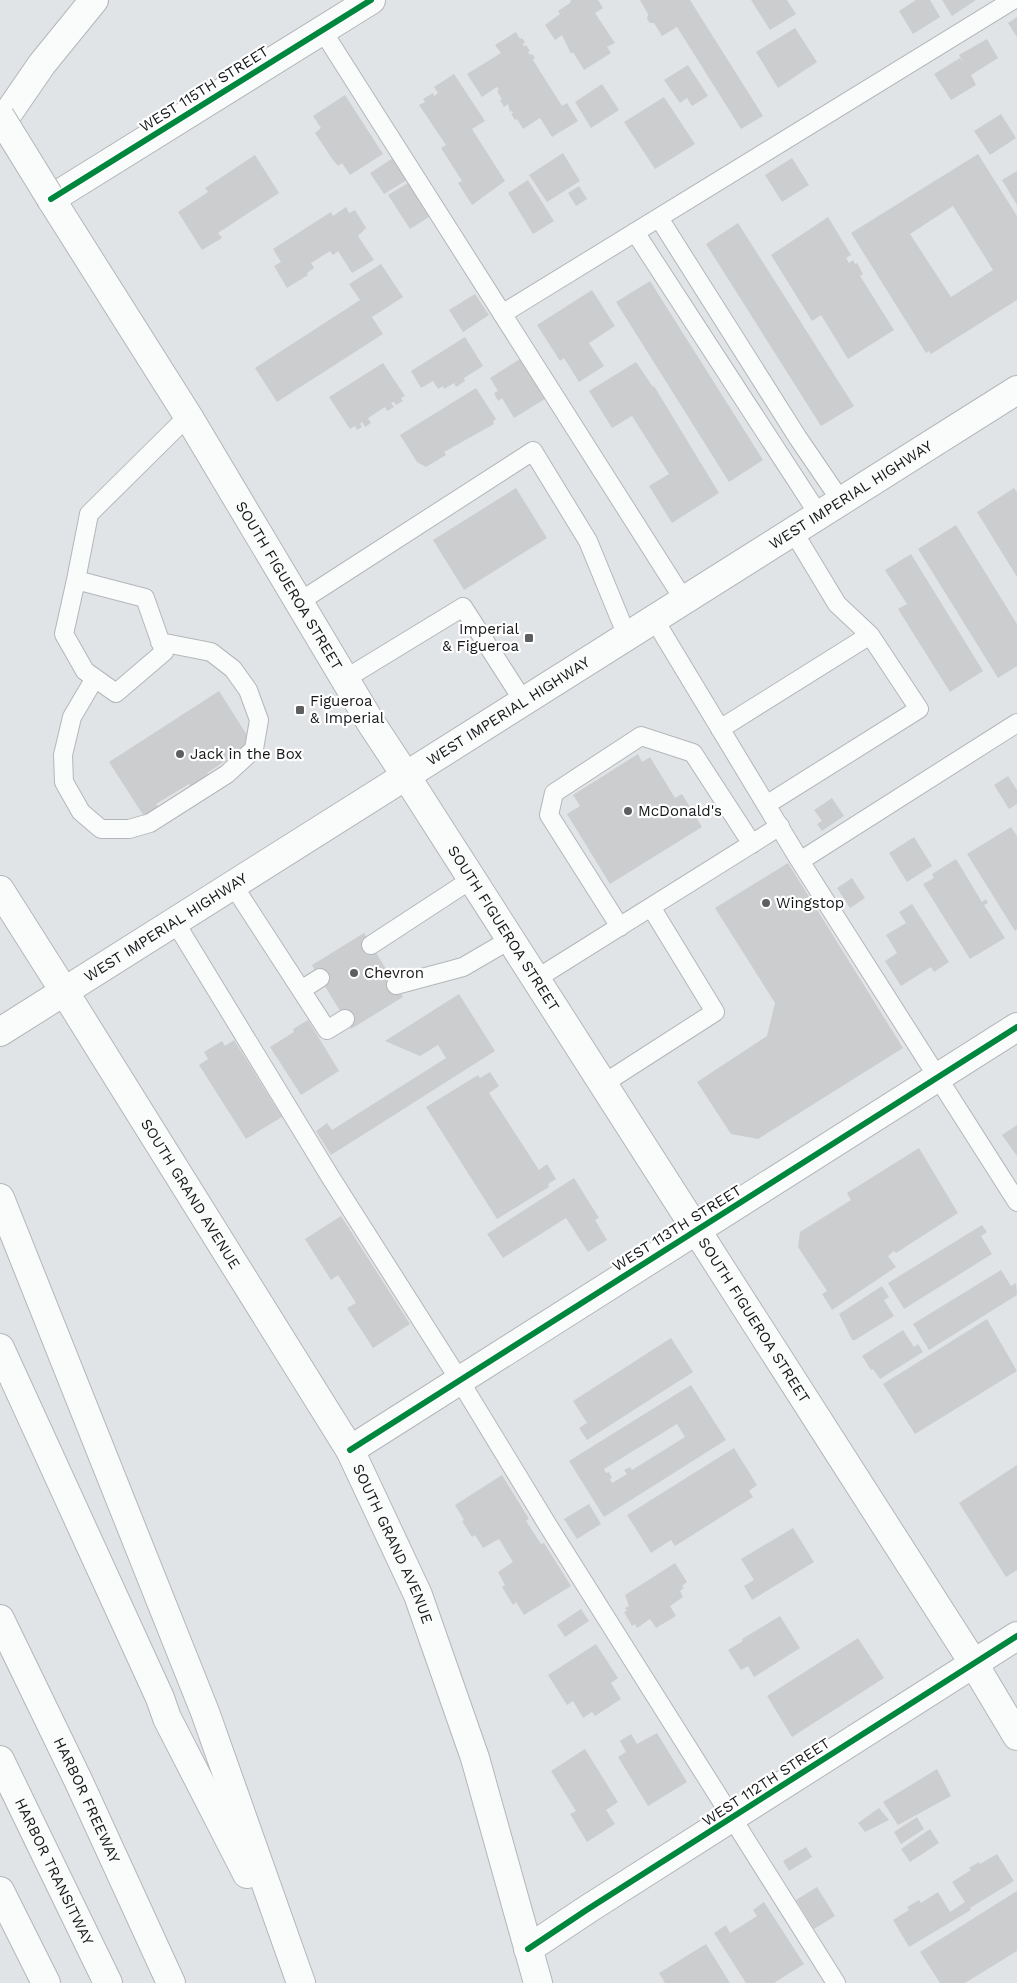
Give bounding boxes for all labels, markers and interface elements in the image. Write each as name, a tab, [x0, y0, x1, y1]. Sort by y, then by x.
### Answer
street label: WEST 115TH STREET	[136, 42, 272, 136]
street label: WEST IMPERIAL HIGHWAY	[766, 437, 936, 553]
street label: SOUTH FIGUEROA STREET	[232, 498, 346, 673]
place label: Imperial & Figueroa	[442, 620, 519, 655]
marker: Imperial & Figueroa	[523, 632, 535, 644]
street label: WEST IMPERIAL HIGHWAY	[423, 653, 594, 769]
place label: Figueroa & Imperial	[310, 692, 385, 727]
marker: Figueroa & Imperial	[294, 704, 306, 716]
place label: Jack in the Box	[190, 745, 302, 763]
marker: Jack in the Box	[174, 748, 186, 760]
place label: McDonald's	[638, 802, 722, 820]
marker: McDonald's	[622, 805, 634, 817]
street label: SOUTH FIGUEROA STREET	[444, 842, 563, 1015]
street label: WEST IMPERIAL HIGHWAY	[81, 869, 251, 986]
place label: Wingstop	[776, 894, 844, 912]
marker: Wingstop	[760, 897, 772, 909]
place label: Chevron	[364, 964, 424, 982]
marker: Chevron	[348, 967, 360, 979]
street label: SOUTH GRAND AVENUE	[137, 1116, 244, 1272]
street label: WEST 113TH STREET	[609, 1181, 745, 1275]
street label: SOUTH FIGUEROA STREET	[695, 1234, 814, 1406]
street label: SOUTH GRAND AVENUE	[349, 1461, 436, 1626]
street label: HARBOR FREEWAY	[50, 1734, 124, 1866]
street label: WEST 112TH STREET	[699, 1734, 833, 1830]
street label: HARBOR TRANSITWAY	[11, 1795, 97, 1948]

